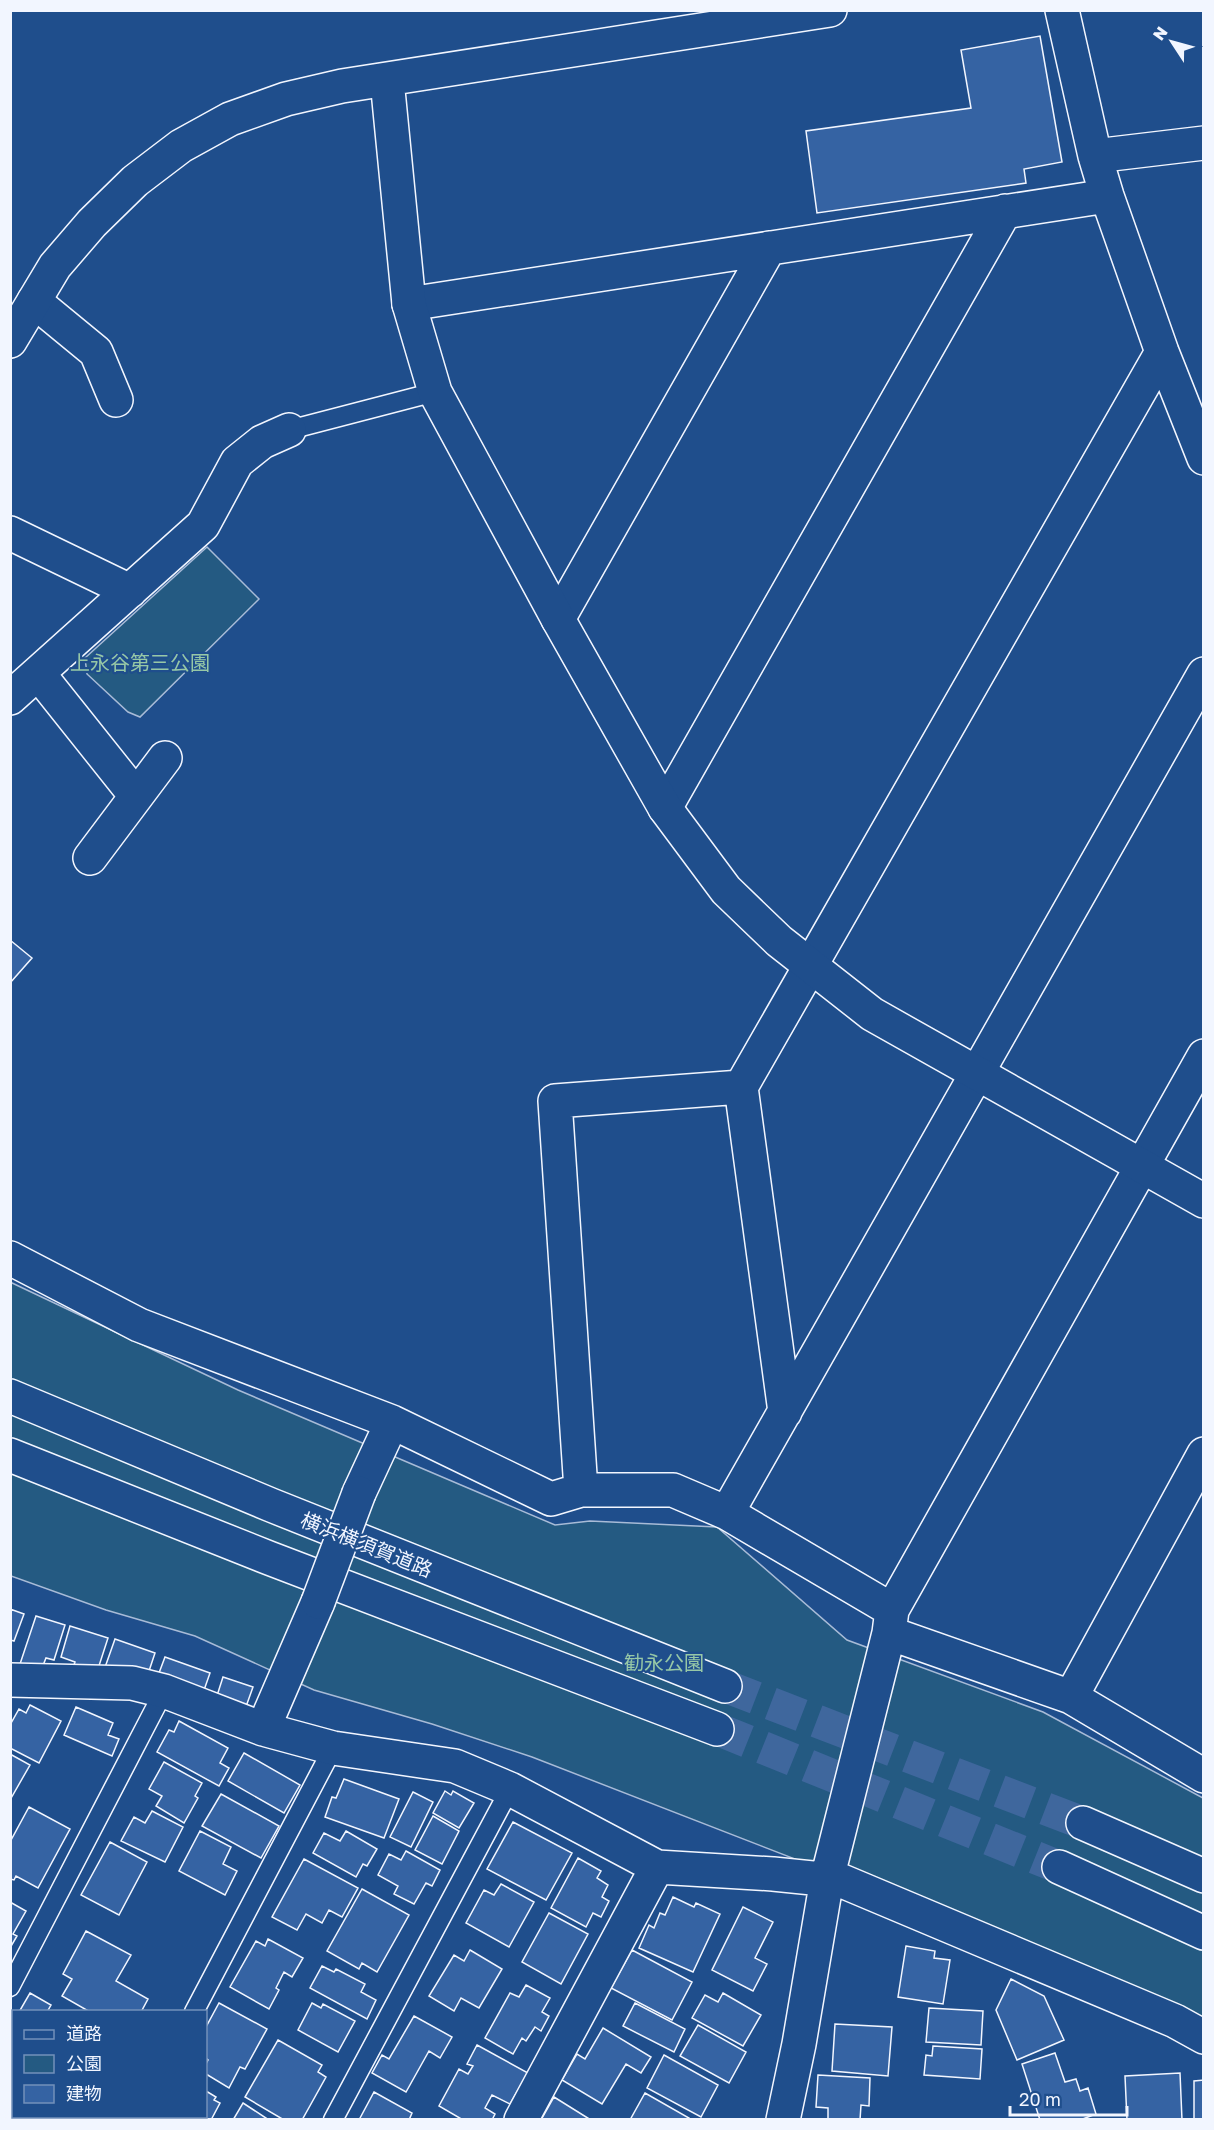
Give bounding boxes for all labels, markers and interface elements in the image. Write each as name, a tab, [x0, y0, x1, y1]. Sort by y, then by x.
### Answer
north arrow	[1142, 12, 1202, 72]
text: N	[1148, 22, 1172, 44]
park label: 上永谷第三公園	[70, 650, 210, 674]
street label: 横浜横須賀道路	[298, 1507, 436, 1581]
park label: 勧永公園	[624, 1650, 704, 1674]
legend	[12, 2010, 207, 2118]
text: 道路	[66, 2022, 102, 2044]
text: 公園	[66, 2052, 102, 2074]
scale bar	[1010, 2079, 1127, 2117]
text: 建物	[66, 2082, 102, 2104]
text: 20 m	[1019, 2088, 1061, 2110]

